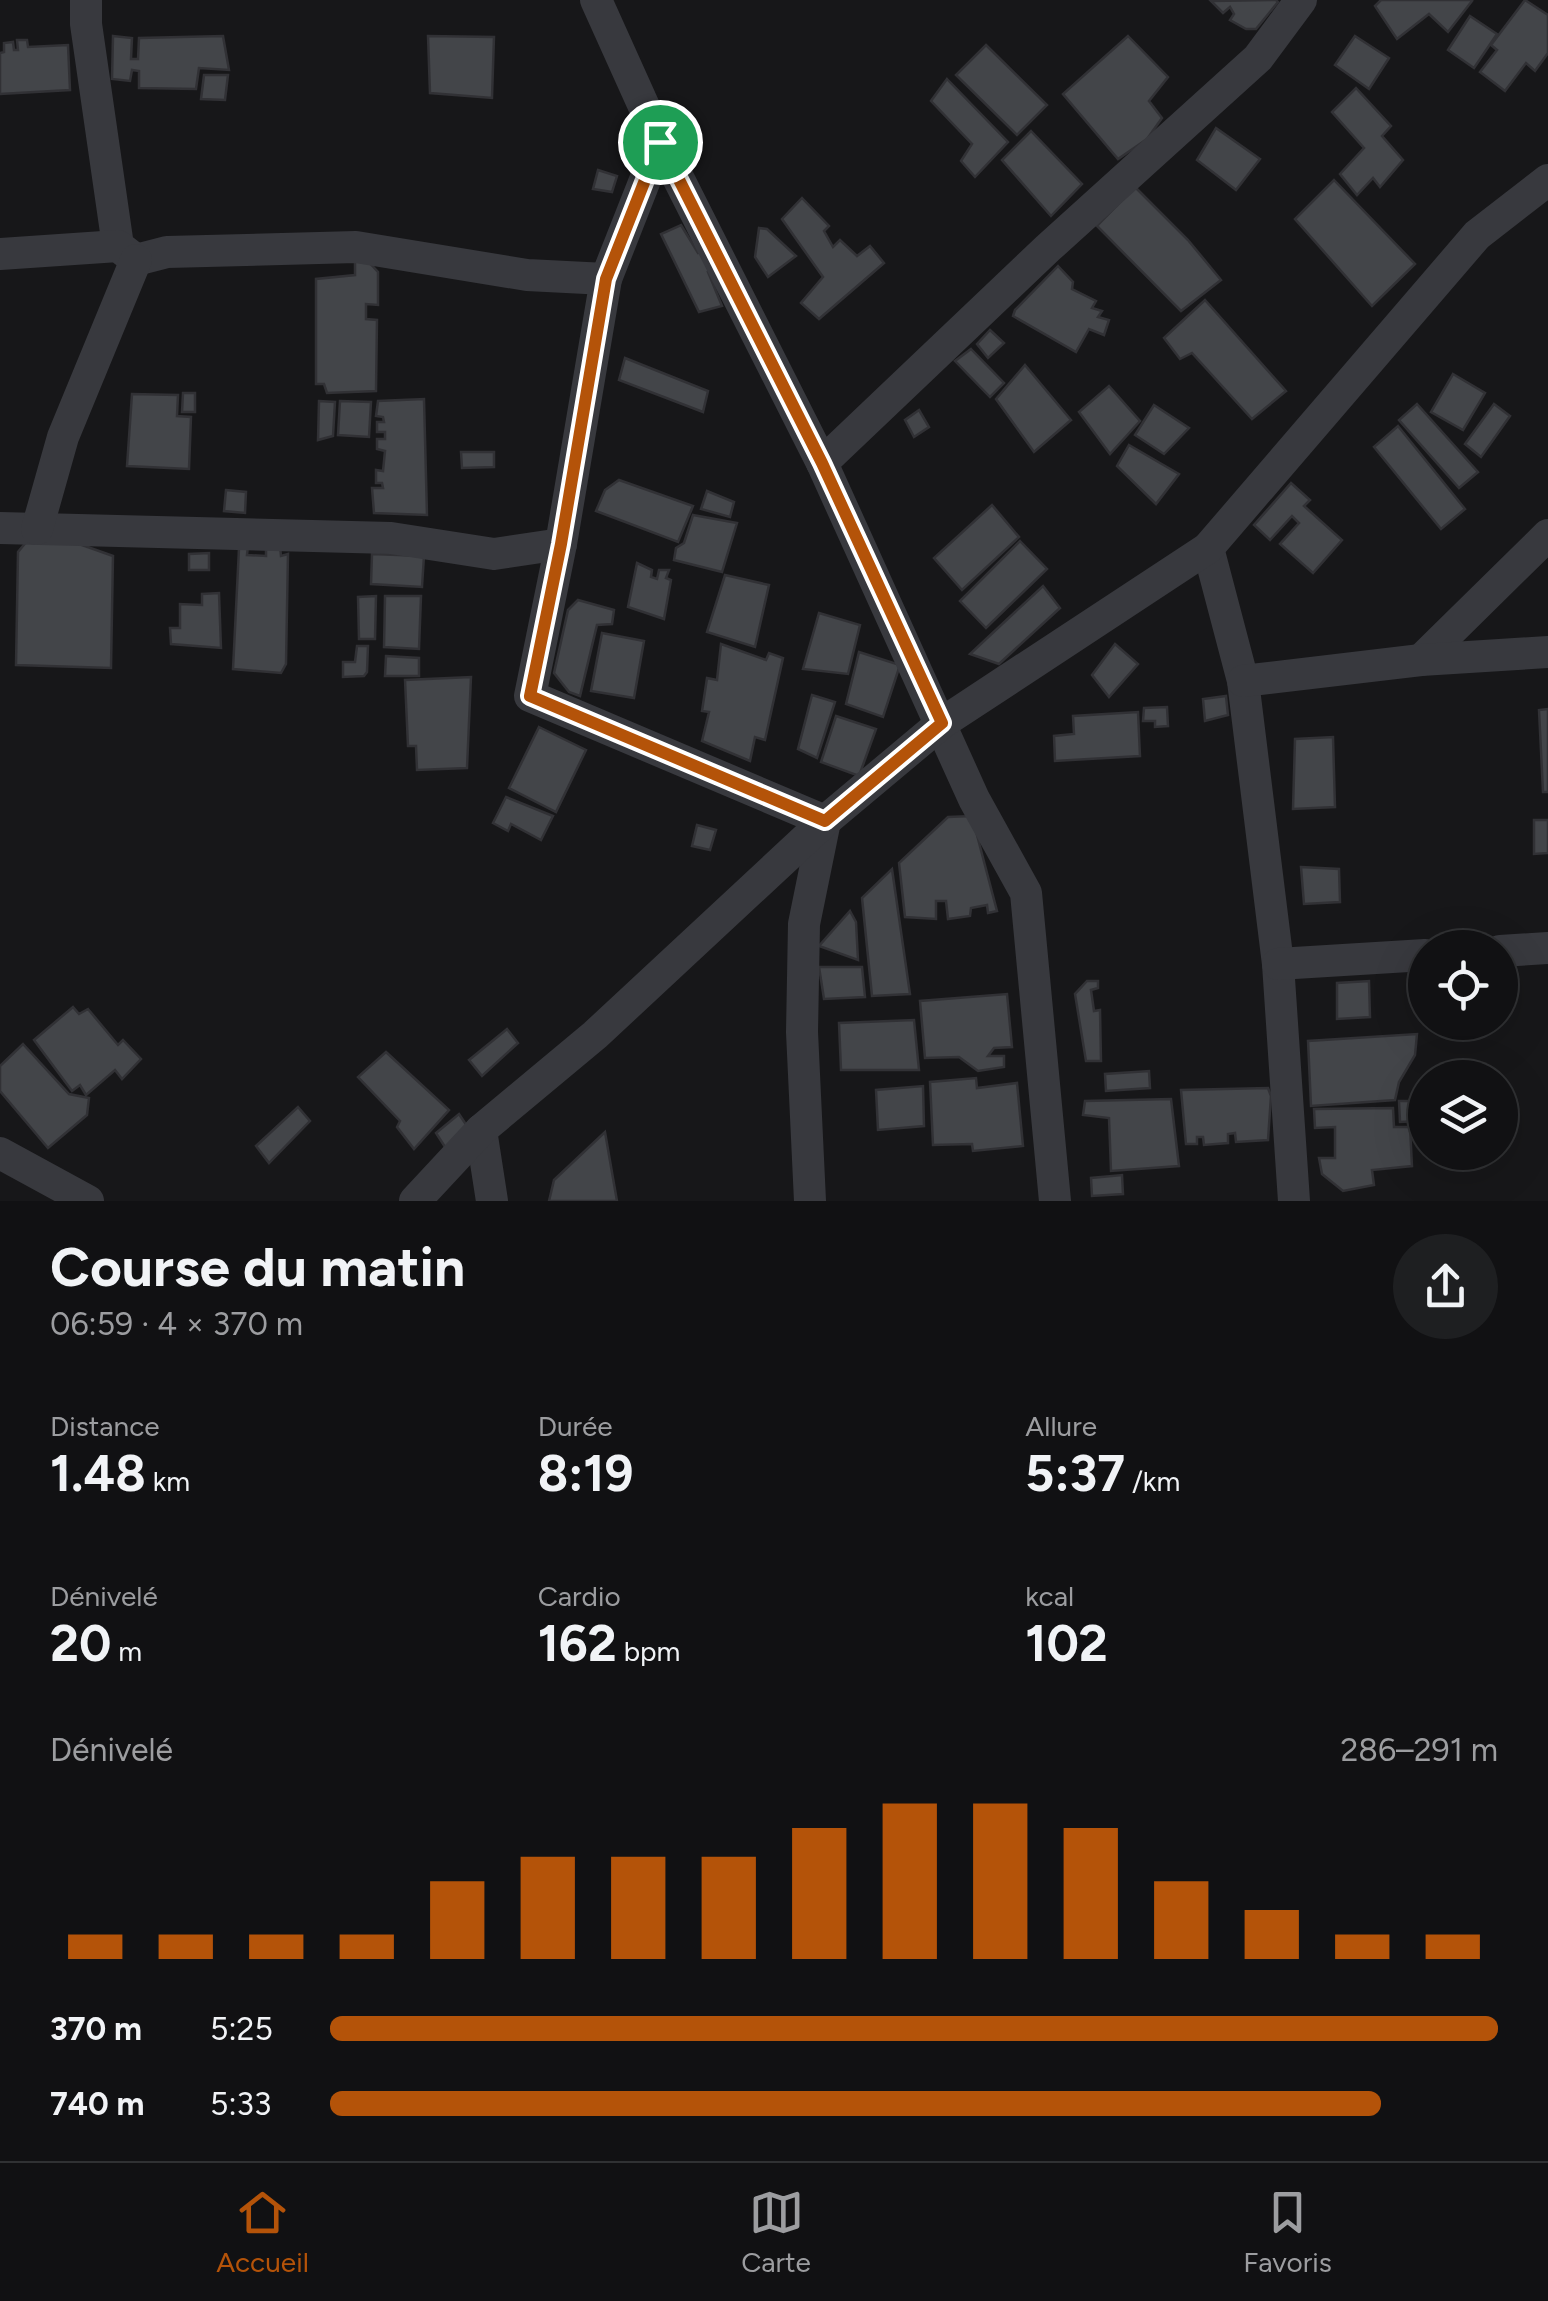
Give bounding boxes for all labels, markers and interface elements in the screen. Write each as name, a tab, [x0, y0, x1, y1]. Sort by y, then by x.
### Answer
pin	[618, 100, 703, 185]
icon: arrive	[633, 115, 688, 170]
map controls	[1408, 930, 1518, 1170]
button: locate	[1408, 930, 1518, 1040]
button: layers	[1408, 1060, 1518, 1170]
text: Course du matin	[50, 1234, 465, 1300]
button: share	[1393, 1234, 1498, 1339]
text: 06:59 · 4 × 370 m	[50, 1305, 303, 1343]
text: Distance	[50, 1409, 160, 1443]
text: Durée	[538, 1409, 613, 1443]
text: Allure	[1025, 1409, 1097, 1443]
text: 1.48	[50, 1443, 146, 1504]
text: 8:19	[538, 1443, 633, 1504]
text: 5:37	[1025, 1443, 1125, 1504]
text: km	[146, 1464, 190, 1498]
text: /km	[1125, 1464, 1180, 1498]
text: Dénivelé	[50, 1579, 158, 1613]
text: Cardio	[538, 1579, 621, 1613]
text: kcal	[1025, 1579, 1074, 1613]
text: 20	[50, 1613, 111, 1674]
text: 162	[538, 1613, 617, 1674]
text: 102	[1025, 1613, 1108, 1674]
text: m	[111, 1634, 142, 1668]
text: bpm	[617, 1634, 680, 1668]
text: Dénivelé	[50, 1731, 173, 1769]
text: 286–291 m	[1340, 1731, 1498, 1769]
text: 370 m	[50, 2010, 142, 2048]
text: 5:25	[210, 2010, 273, 2048]
text: 740 m	[50, 2085, 144, 2123]
text: 5:33	[210, 2085, 271, 2123]
tab: Accueil	[216, 2185, 309, 2279]
tab: Carte	[741, 2185, 811, 2279]
tab: Favoris	[1243, 2185, 1332, 2279]

